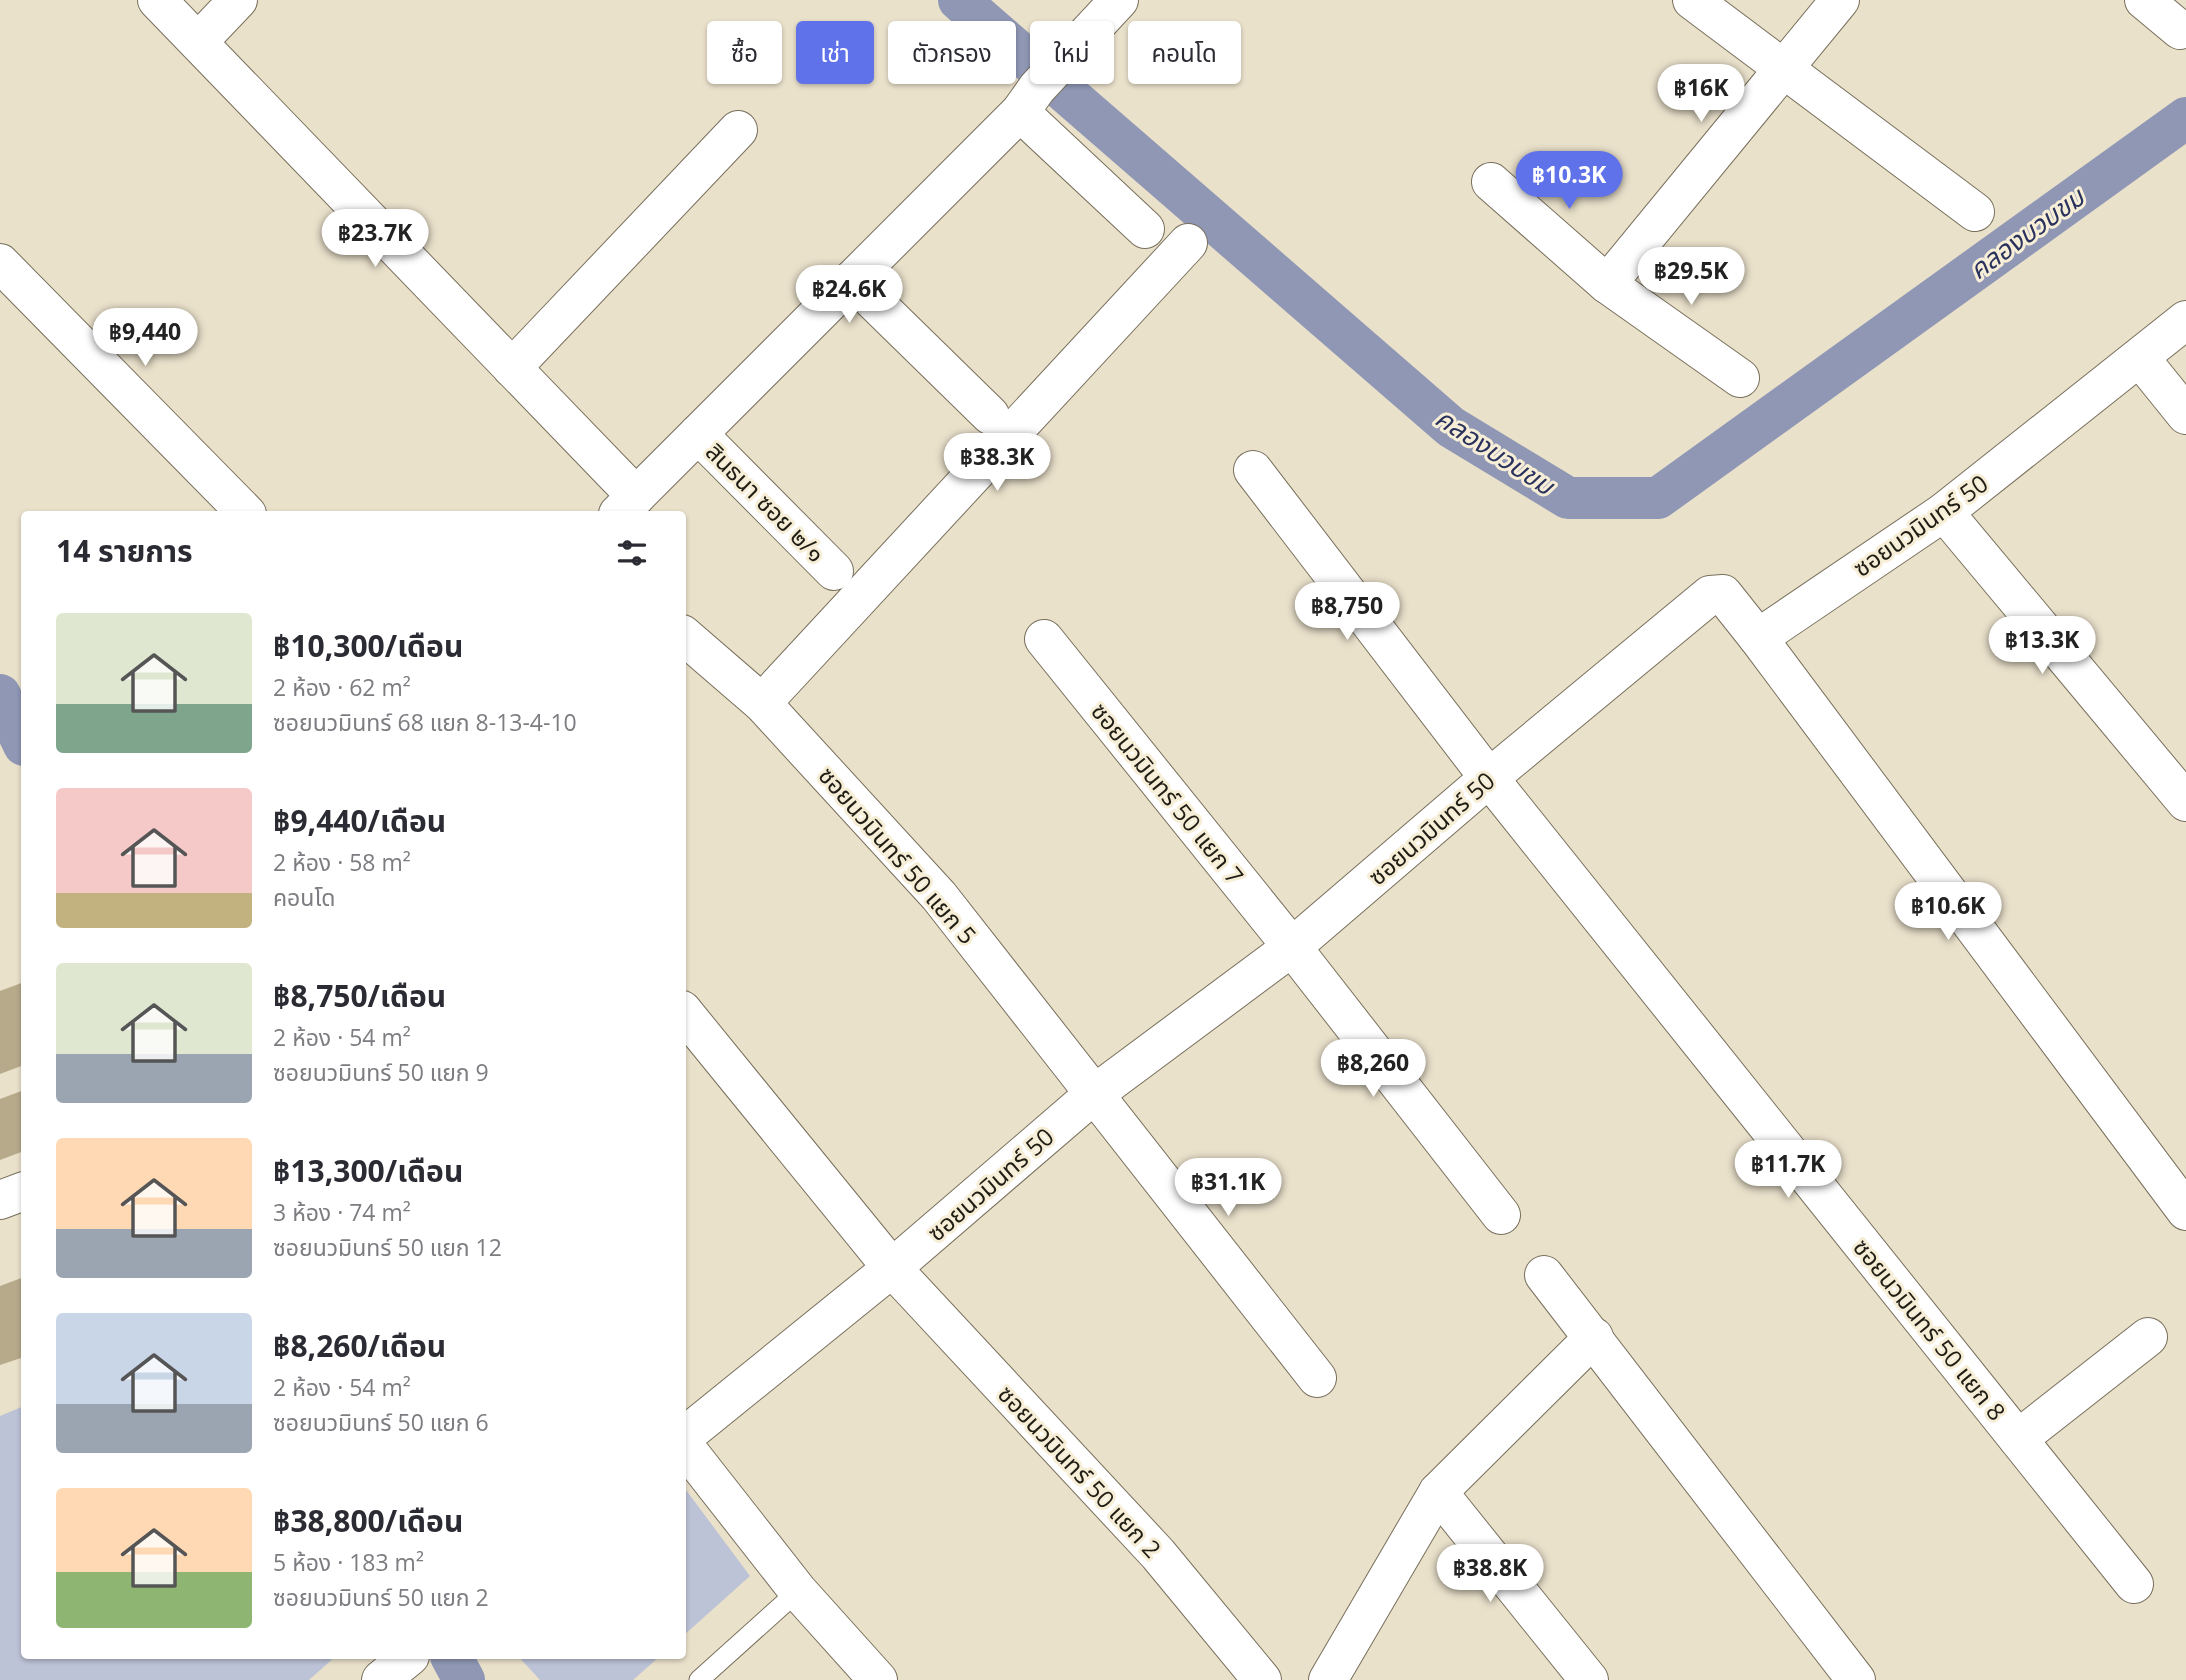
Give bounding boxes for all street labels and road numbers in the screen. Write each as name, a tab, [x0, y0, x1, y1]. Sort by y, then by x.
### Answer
street label: สินธนา ซอย ๒/๑	[699, 435, 833, 569]
street label: ซอยนวมินทร์ 50	[1846, 466, 1994, 584]
street label: ซอยนวมินทร์ 50 แยก 7	[1084, 695, 1252, 891]
street label: ซอยนวมินทร์ 50 แยก 5	[812, 759, 984, 951]
street label: ซอยนวมินทร์ 50	[1361, 764, 1501, 892]
street label: ซอยนวมินทร์ 50	[920, 1120, 1060, 1248]
street label: ซอยนวมินทร์ 50 แยก 8	[1846, 1231, 2014, 1427]
street label: ซอยนวมินทร์ 50 แยก 2	[991, 1377, 1169, 1565]

